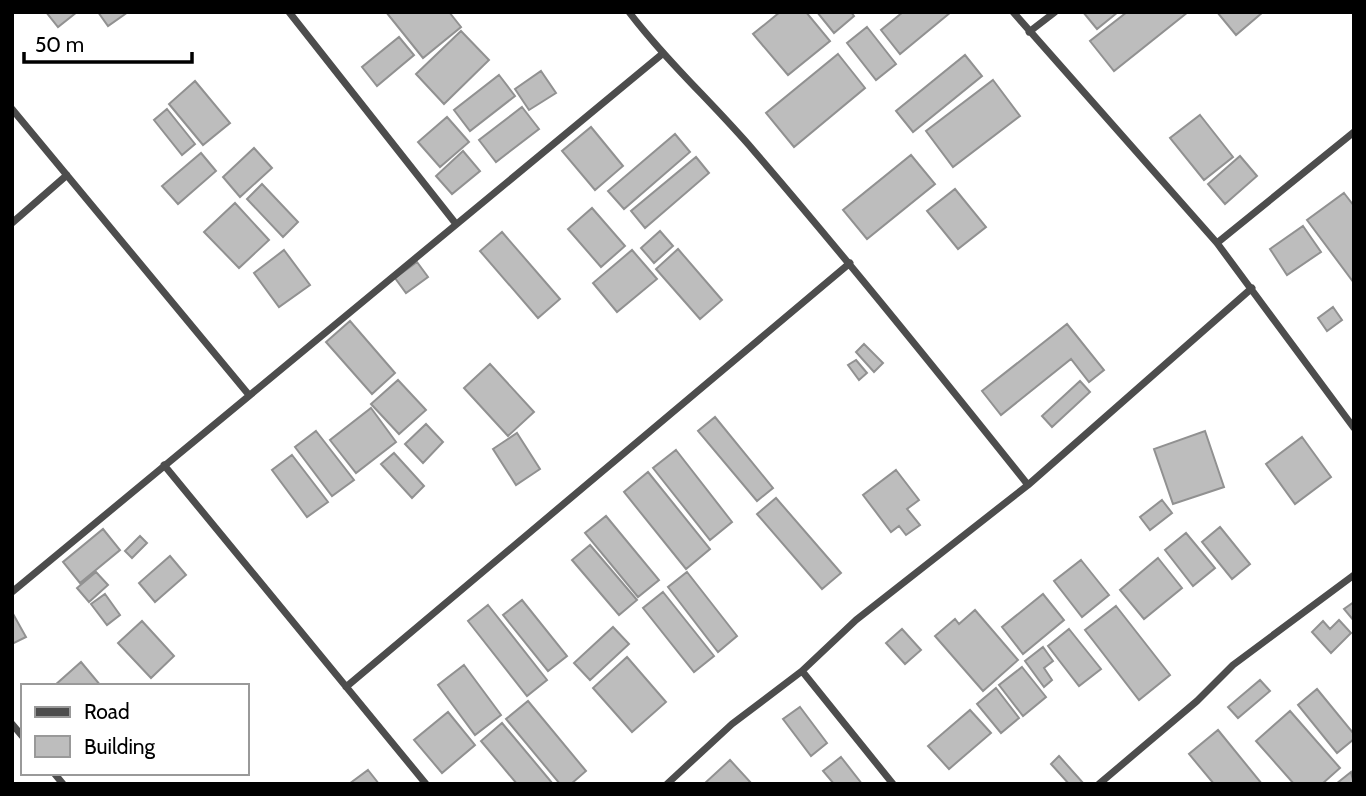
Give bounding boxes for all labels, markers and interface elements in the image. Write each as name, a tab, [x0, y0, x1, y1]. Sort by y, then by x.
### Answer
scale bar	[24, 21, 192, 65]
text: 50 m	[35, 32, 84, 57]
legend	[21, 684, 248, 775]
text: Road	[84, 699, 130, 724]
text: Building	[84, 734, 156, 759]

